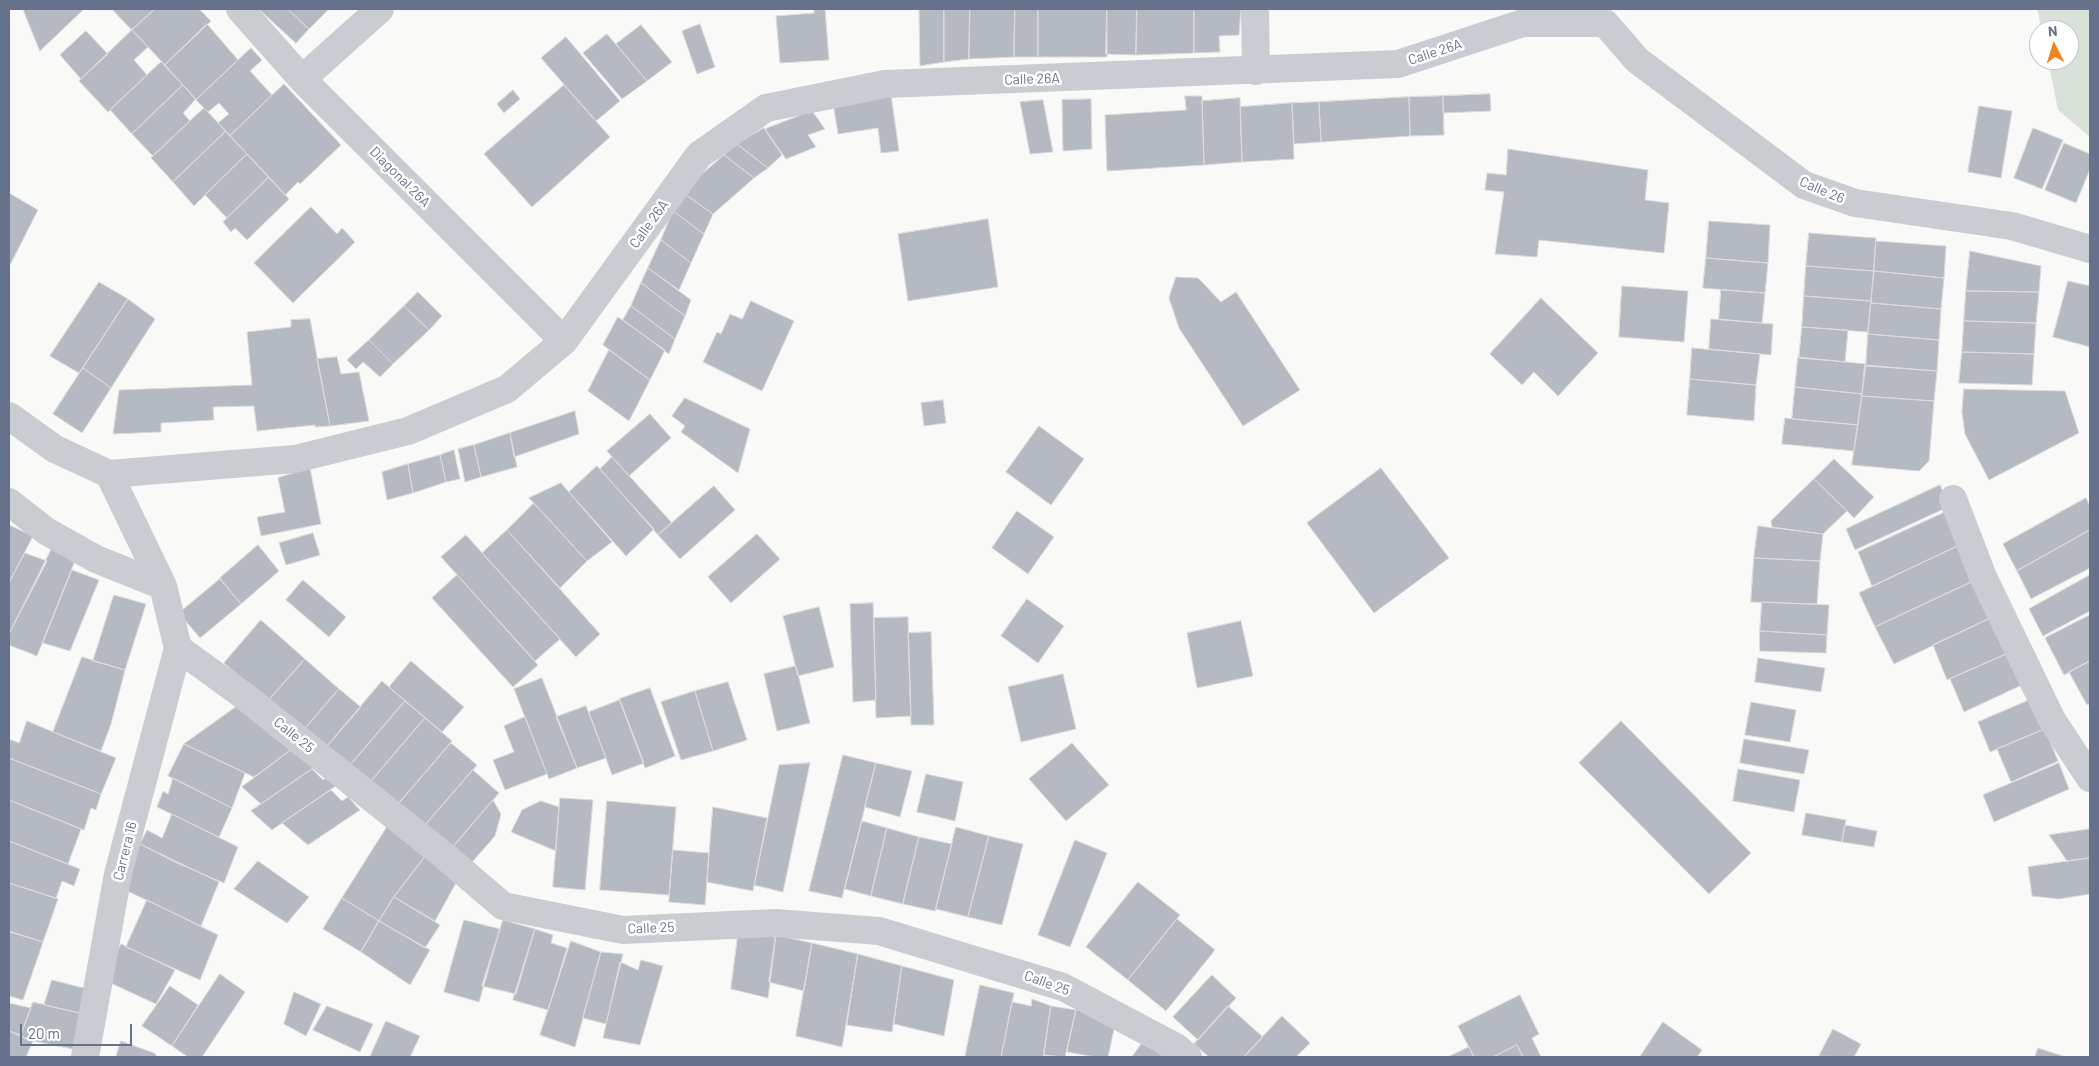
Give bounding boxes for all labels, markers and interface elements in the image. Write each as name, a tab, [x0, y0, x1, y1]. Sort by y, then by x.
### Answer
north arrow	[2029, 20, 2079, 70]
text: N	[2047, 22, 2058, 39]
street label: Calle 26A	[1406, 35, 1464, 69]
street label: Calle 26A	[1004, 70, 1060, 88]
street label: Diagonal 26A	[366, 143, 434, 211]
street label: Calle 26	[1797, 173, 1847, 207]
street label: Calle 26A	[626, 197, 672, 251]
street label: Calle 25	[270, 714, 318, 756]
street label: Carrera 16	[110, 820, 140, 882]
street label: Calle 25	[627, 919, 675, 937]
street label: Calle 25	[1022, 967, 1072, 999]
scale bar	[22, 1014, 135, 1046]
text: 20 m	[28, 1024, 60, 1042]

